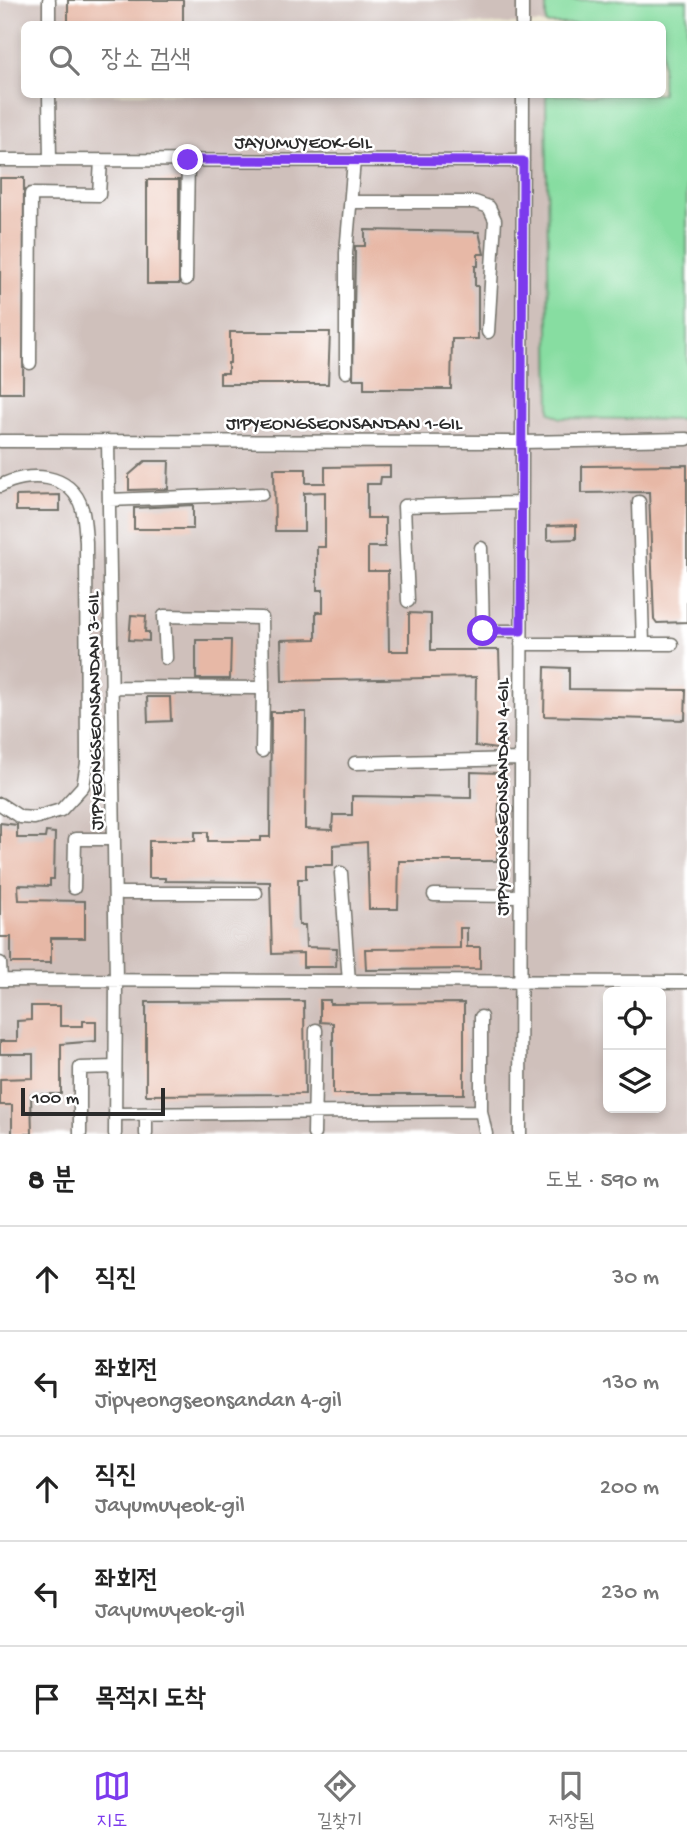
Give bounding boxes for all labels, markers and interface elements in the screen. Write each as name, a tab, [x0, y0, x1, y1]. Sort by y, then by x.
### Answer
search box	[21, 21, 666, 98]
icon: search	[45, 41, 83, 79]
text: 장소 검색	[101, 46, 191, 77]
street label: JAYUMUYEOK-GIL	[234, 133, 373, 156]
route end	[172, 144, 203, 175]
street label: JIPYEONGSEONSANDAN 1-GIL	[226, 414, 463, 437]
street label: JIPYEONGSEONSANDAN 3-GIL	[83, 591, 110, 830]
route start	[467, 615, 498, 646]
street label: JIPYEONGSEONSANDAN 4-GIL	[493, 677, 516, 916]
map controls	[603, 987, 666, 1113]
button: locate	[603, 987, 666, 1050]
button: layers	[603, 1050, 666, 1113]
scale bar	[21, 1085, 164, 1117]
text: 100 m	[32, 1088, 79, 1111]
text: 8 분	[28, 1165, 76, 1200]
text: 도보 · 590 m	[545, 1168, 659, 1195]
icon: ahead	[28, 1260, 66, 1298]
text: 직진	[95, 1265, 137, 1296]
text: 30 m	[612, 1265, 659, 1292]
text: 좌회전	[95, 1357, 158, 1388]
icon: left	[28, 1365, 66, 1403]
text: 130 m	[603, 1370, 659, 1397]
text: Jipyeongseonsandan 4-gil	[95, 1388, 342, 1415]
text: 직진	[95, 1462, 137, 1493]
icon: ahead	[28, 1470, 66, 1508]
text: 200 m	[600, 1475, 659, 1502]
text: Jayumuyeok-gil	[95, 1493, 245, 1520]
text: 좌회전	[95, 1567, 158, 1598]
icon: left	[28, 1575, 66, 1613]
text: 230 m	[601, 1580, 659, 1607]
text: Jayumuyeok-gil	[95, 1598, 245, 1625]
icon: arrive	[28, 1680, 66, 1718]
text: 목적지 도착	[95, 1685, 206, 1716]
tab: 지도	[93, 1767, 131, 1834]
tab: 길찾기	[317, 1767, 363, 1834]
tab: 저장됨	[548, 1767, 594, 1834]

